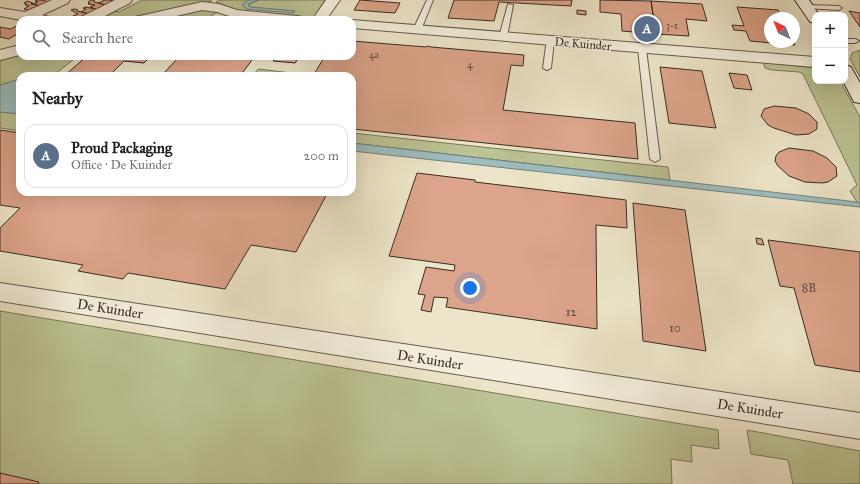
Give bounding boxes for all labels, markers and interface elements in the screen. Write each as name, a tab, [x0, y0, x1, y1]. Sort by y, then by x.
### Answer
north arrow	[764, 12, 800, 48]
map controls	[812, 12, 848, 84]
button: +	[812, 12, 848, 48]
pin: A	[634, 14, 660, 44]
search box	[16, 16, 356, 60]
house number: 3-1	[666, 20, 678, 32]
icon: search	[30, 27, 52, 49]
text: Search here	[62, 29, 133, 47]
street label: De Kuinder	[554, 35, 613, 54]
button: −	[812, 48, 848, 84]
house number: 4a	[369, 49, 380, 61]
house number: 4	[467, 59, 473, 71]
text: Nearby	[32, 88, 83, 109]
text: Proud Packaging	[71, 139, 172, 157]
text: A	[42, 148, 50, 164]
text: 200 m	[304, 148, 339, 164]
text: Office · De Kuinder	[71, 157, 172, 173]
your location	[460, 278, 480, 298]
house number: 8B	[802, 281, 816, 295]
street label: De Kuinder	[76, 295, 145, 323]
house number: 12	[566, 305, 576, 319]
house number: 10	[669, 321, 681, 335]
street label: De Kuinder	[396, 346, 465, 374]
street label: De Kuinder	[716, 395, 785, 423]

